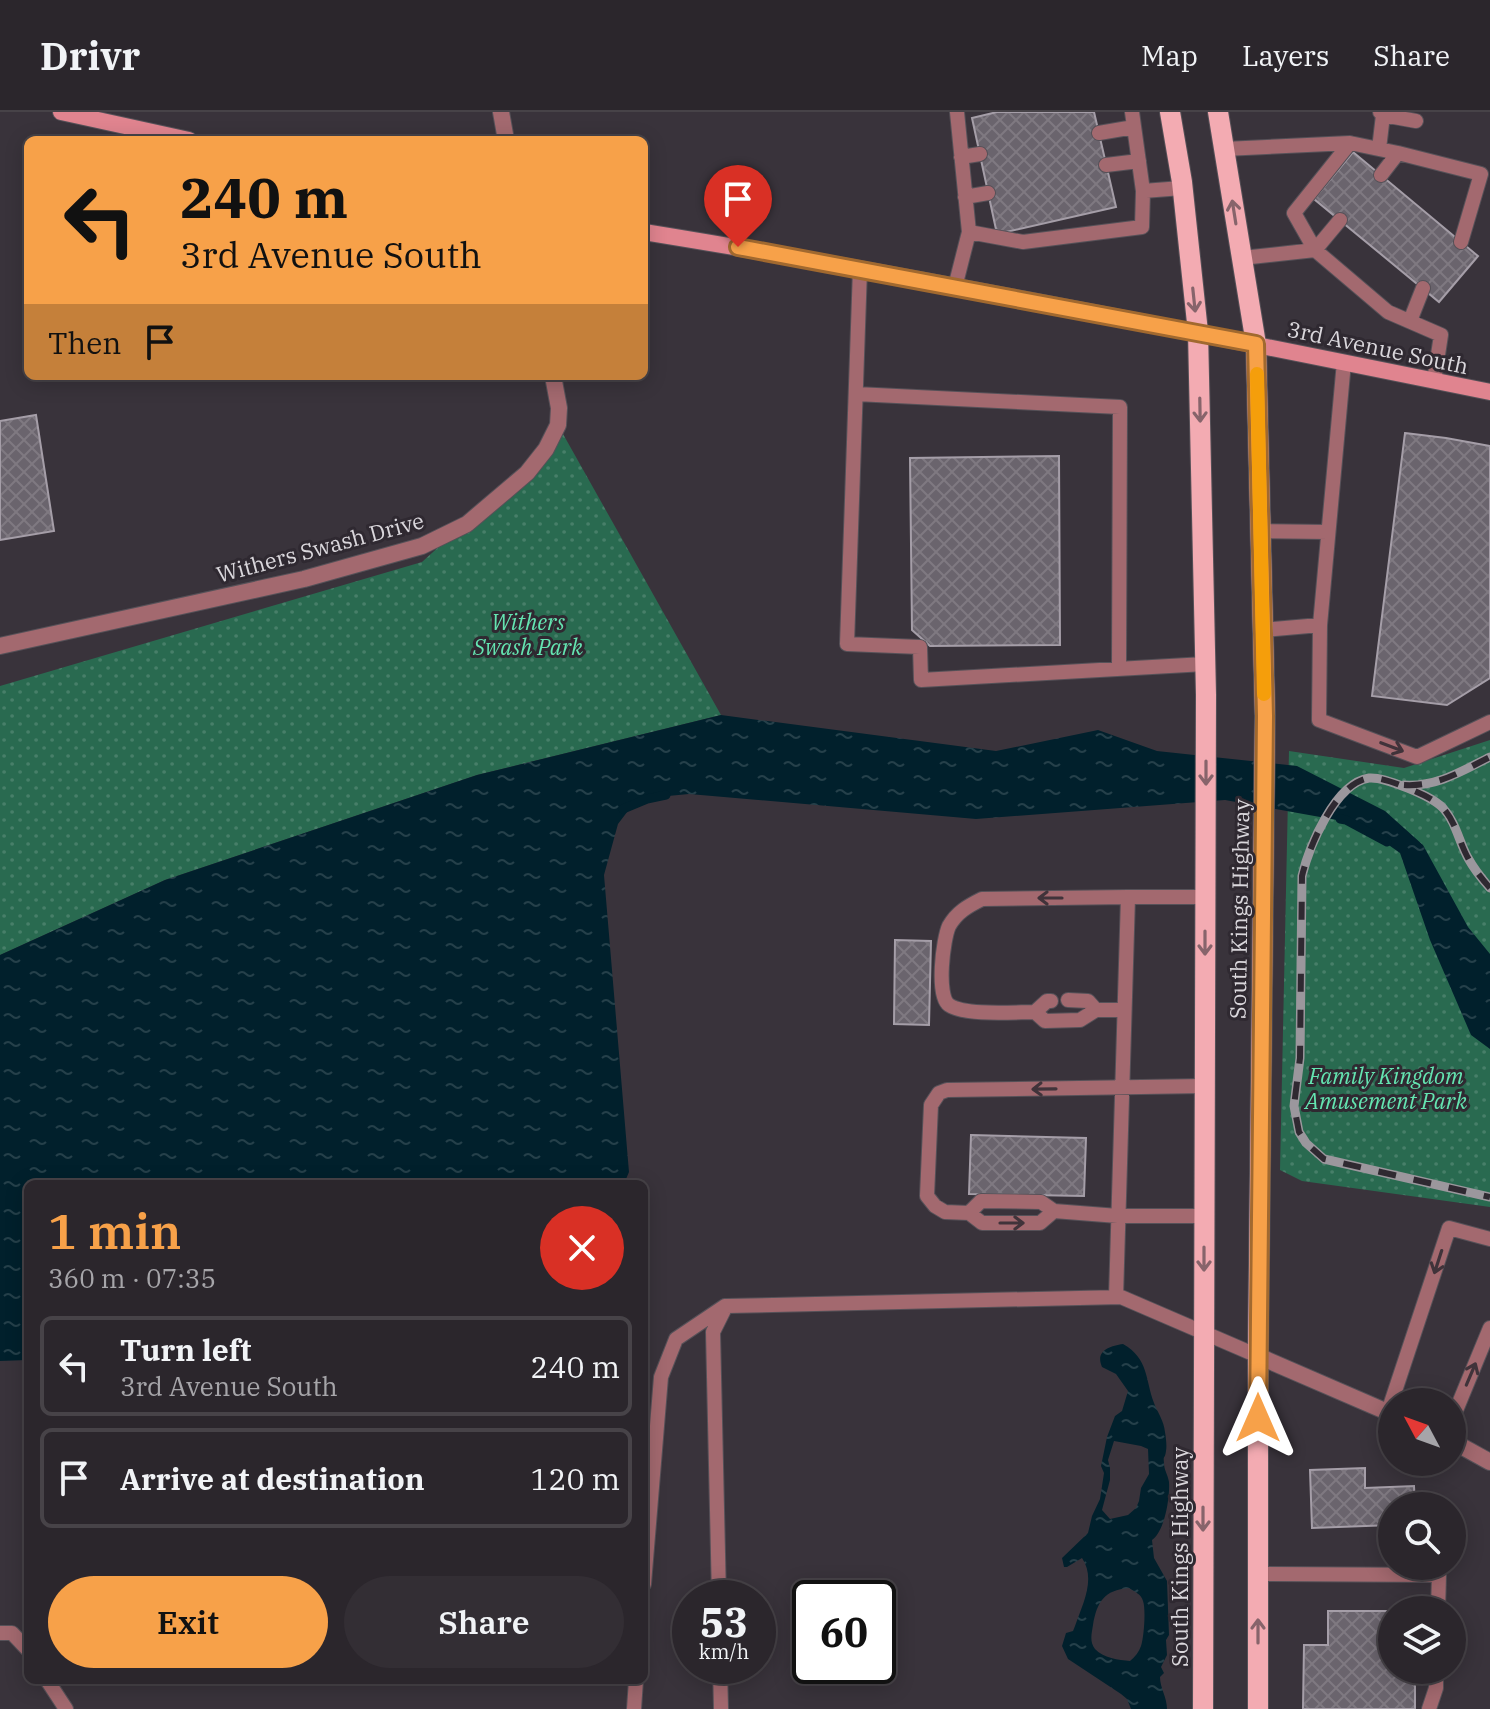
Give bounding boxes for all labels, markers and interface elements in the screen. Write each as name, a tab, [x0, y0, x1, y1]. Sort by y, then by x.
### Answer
text: Drivr	[40, 31, 140, 80]
text: Map	[1141, 37, 1198, 74]
text: Layers	[1242, 37, 1329, 74]
text: Share	[1373, 37, 1450, 74]
text: 240 m	[180, 161, 348, 233]
pin	[704, 165, 772, 247]
icon: left	[48, 168, 152, 272]
icon: arrive	[716, 177, 760, 221]
one-way arrow	[1226, 200, 1241, 225]
text: 3rd Avenue South	[180, 231, 482, 278]
one-way arrow	[1187, 286, 1202, 313]
street label: 3rd Avenue South	[1285, 314, 1471, 380]
icon: arrive	[138, 320, 182, 364]
text: Then	[48, 323, 122, 362]
one-way arrow	[1192, 396, 1207, 423]
street label: Withers Swash Drive	[213, 505, 427, 589]
park label: Withers Swash Park	[472, 607, 583, 661]
one-way arrow	[1379, 741, 1404, 755]
one-way arrow	[1198, 759, 1214, 786]
street label: South Kings Highway	[1223, 798, 1255, 1019]
one-way arrow	[1037, 890, 1064, 906]
one-way arrow	[1197, 929, 1213, 956]
park label: Family Kingdom Amusement Park	[1303, 1061, 1467, 1115]
one-way arrow	[1031, 1081, 1058, 1097]
text: 1 min	[48, 1200, 181, 1262]
button: close	[540, 1206, 624, 1290]
one-way arrow	[998, 1215, 1025, 1231]
one-way arrow	[1196, 1245, 1212, 1272]
one-way arrow	[1429, 1250, 1444, 1275]
text: 360 m · 07:35	[48, 1261, 216, 1295]
text: Turn left	[120, 1330, 252, 1369]
icon: left	[52, 1344, 96, 1388]
text: 240 m	[530, 1347, 620, 1386]
one-way arrow	[1465, 1362, 1479, 1387]
text: 3rd Avenue South	[120, 1369, 338, 1403]
position arrow	[1216, 1376, 1300, 1460]
north arrow	[1378, 1388, 1466, 1476]
map controls	[1378, 1388, 1466, 1684]
street label: South Kings Highway	[1165, 1447, 1194, 1667]
icon: arrive	[52, 1456, 96, 1500]
text: Arrive at destination	[120, 1459, 425, 1498]
text: 120 m	[530, 1459, 620, 1498]
button: search	[1378, 1492, 1466, 1580]
one-way arrow	[1195, 1505, 1211, 1532]
button: Exit	[48, 1576, 328, 1668]
button: Share	[344, 1576, 624, 1668]
speed limit sign: 60	[792, 1580, 896, 1684]
text: 53	[700, 1596, 748, 1648]
button: layers	[1378, 1596, 1466, 1684]
one-way arrow	[1250, 1618, 1266, 1645]
text: km/h	[699, 1638, 749, 1665]

